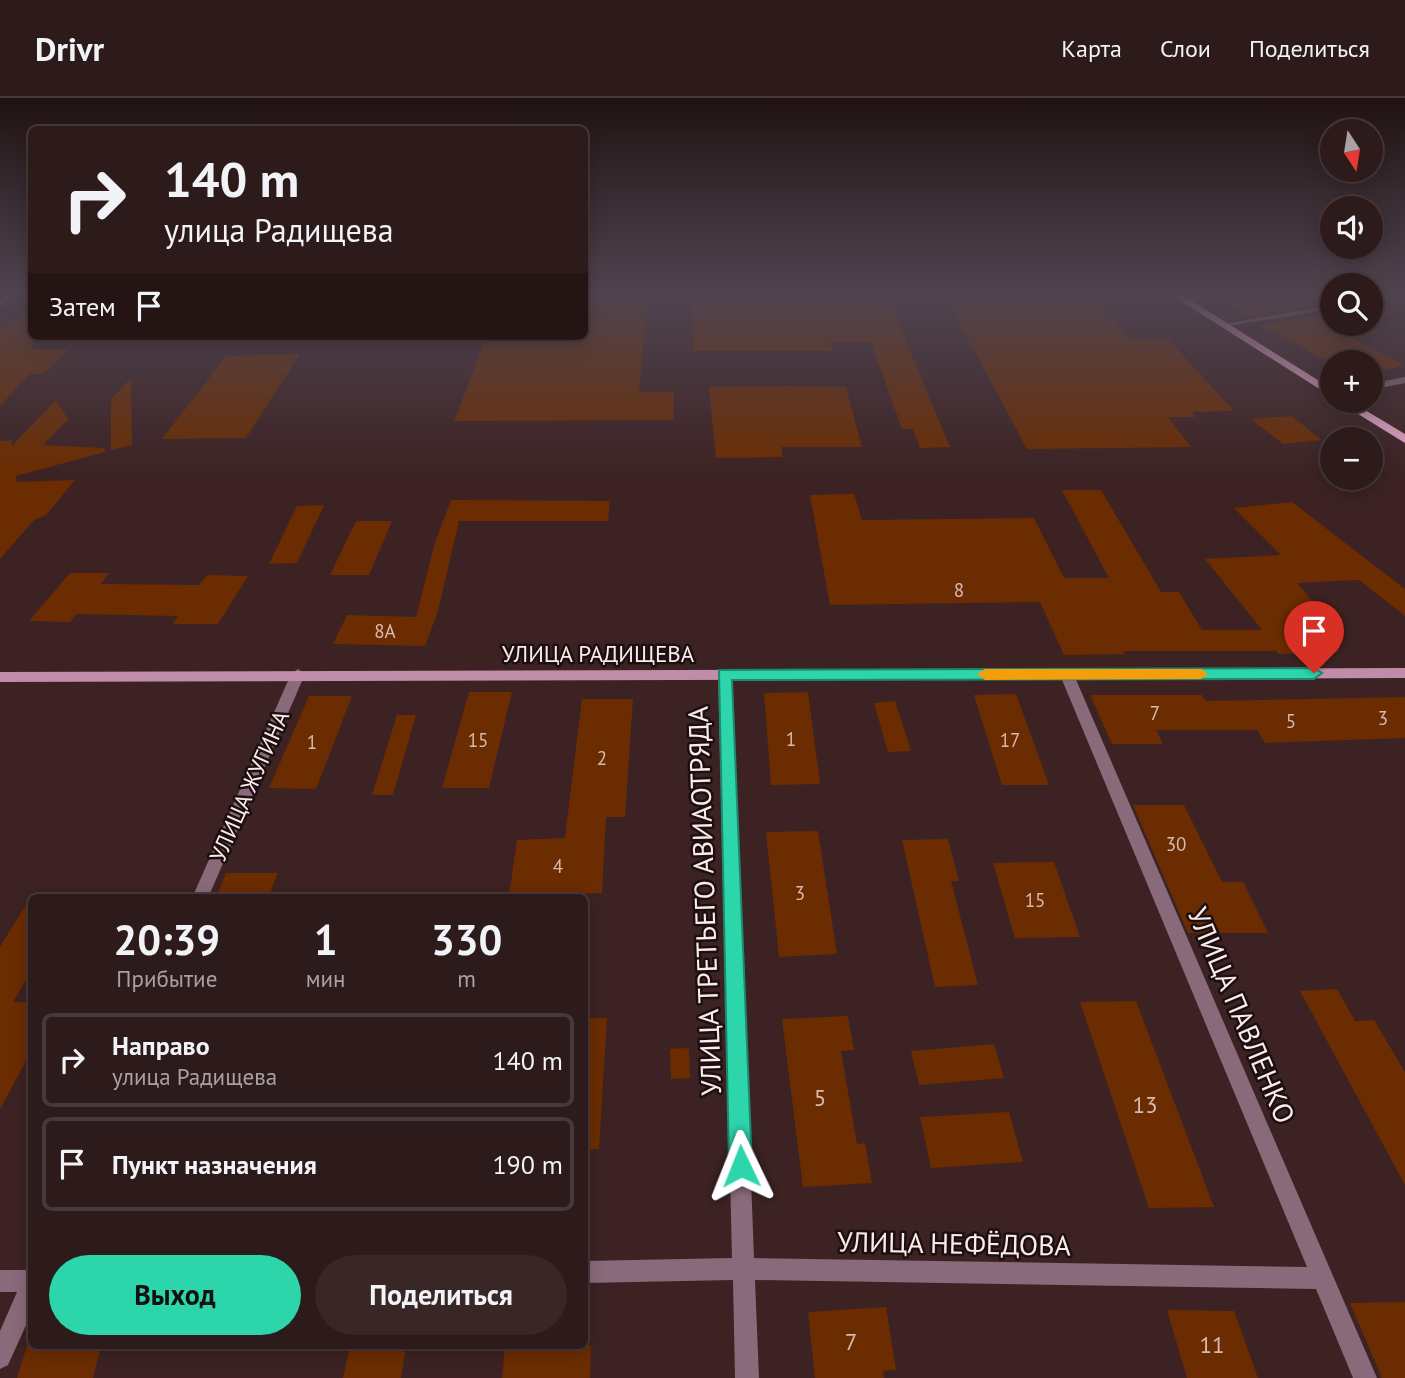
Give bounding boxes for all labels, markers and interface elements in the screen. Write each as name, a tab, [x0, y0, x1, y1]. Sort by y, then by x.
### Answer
text: Drivr	[35, 27, 104, 70]
text: Карта	[1061, 33, 1122, 64]
text: Слои	[1160, 33, 1211, 64]
text: Поделиться	[1249, 33, 1370, 64]
north arrow	[1320, 119, 1382, 182]
map controls	[1320, 119, 1383, 490]
text: 140 m	[164, 147, 299, 211]
icon: right	[49, 154, 140, 245]
button: sound	[1320, 196, 1383, 259]
text: улица Радищева	[164, 209, 394, 251]
button: search	[1320, 273, 1383, 336]
icon: arrive	[130, 287, 168, 325]
text: Затем	[49, 290, 116, 323]
button: +	[1320, 350, 1383, 413]
button: −	[1320, 427, 1383, 490]
house number: 8	[954, 578, 964, 602]
pin	[1284, 601, 1344, 673]
icon: arrive	[1295, 612, 1333, 650]
house number: 8А	[374, 619, 396, 643]
street label: УЛИЦА РАДИЩЕВА	[502, 639, 695, 668]
house number: 7	[1150, 701, 1160, 725]
street label: УЛИЦА ЖУГИНА	[203, 705, 296, 866]
street label: УЛИЦА ТРЕТЬЕГО АВИАОТРЯДА	[679, 705, 729, 1096]
house number: 3	[1378, 706, 1388, 730]
house number: 5	[1286, 709, 1296, 733]
house number: 1	[786, 727, 796, 751]
house number: 15	[468, 728, 488, 752]
house number: 17	[1000, 728, 1020, 752]
house number: 1	[307, 730, 317, 754]
house number: 2	[597, 746, 607, 770]
house number: 30	[1166, 832, 1186, 856]
house number: 4	[553, 854, 563, 878]
house number: 3	[795, 881, 805, 905]
house number: 15	[1025, 888, 1045, 912]
street label: УЛИЦА ПАВЛЕНКО	[1180, 901, 1304, 1129]
text: 20:39	[114, 912, 220, 967]
text: 1	[314, 912, 337, 967]
text: 330	[431, 912, 502, 967]
text: Прибытие	[116, 964, 217, 993]
text: мин	[306, 964, 345, 993]
text: m	[457, 964, 476, 993]
text: Направо	[112, 1029, 210, 1062]
icon: right	[53, 1041, 91, 1079]
text: 140 m	[492, 1044, 563, 1077]
text: улица Радищева	[112, 1062, 277, 1091]
house number: 5	[814, 1083, 826, 1112]
house number: 13	[1132, 1090, 1158, 1119]
position arrow	[704, 1129, 778, 1203]
icon: arrive	[53, 1145, 91, 1183]
text: Пункт назначения	[112, 1148, 317, 1181]
text: 190 m	[492, 1148, 563, 1181]
street label: УЛИЦА НЕФЁДОВА	[837, 1222, 1072, 1264]
button: Выход	[49, 1255, 301, 1335]
button: Поделиться	[315, 1255, 567, 1335]
house number: 7	[845, 1327, 857, 1356]
house number: 11	[1199, 1330, 1225, 1359]

